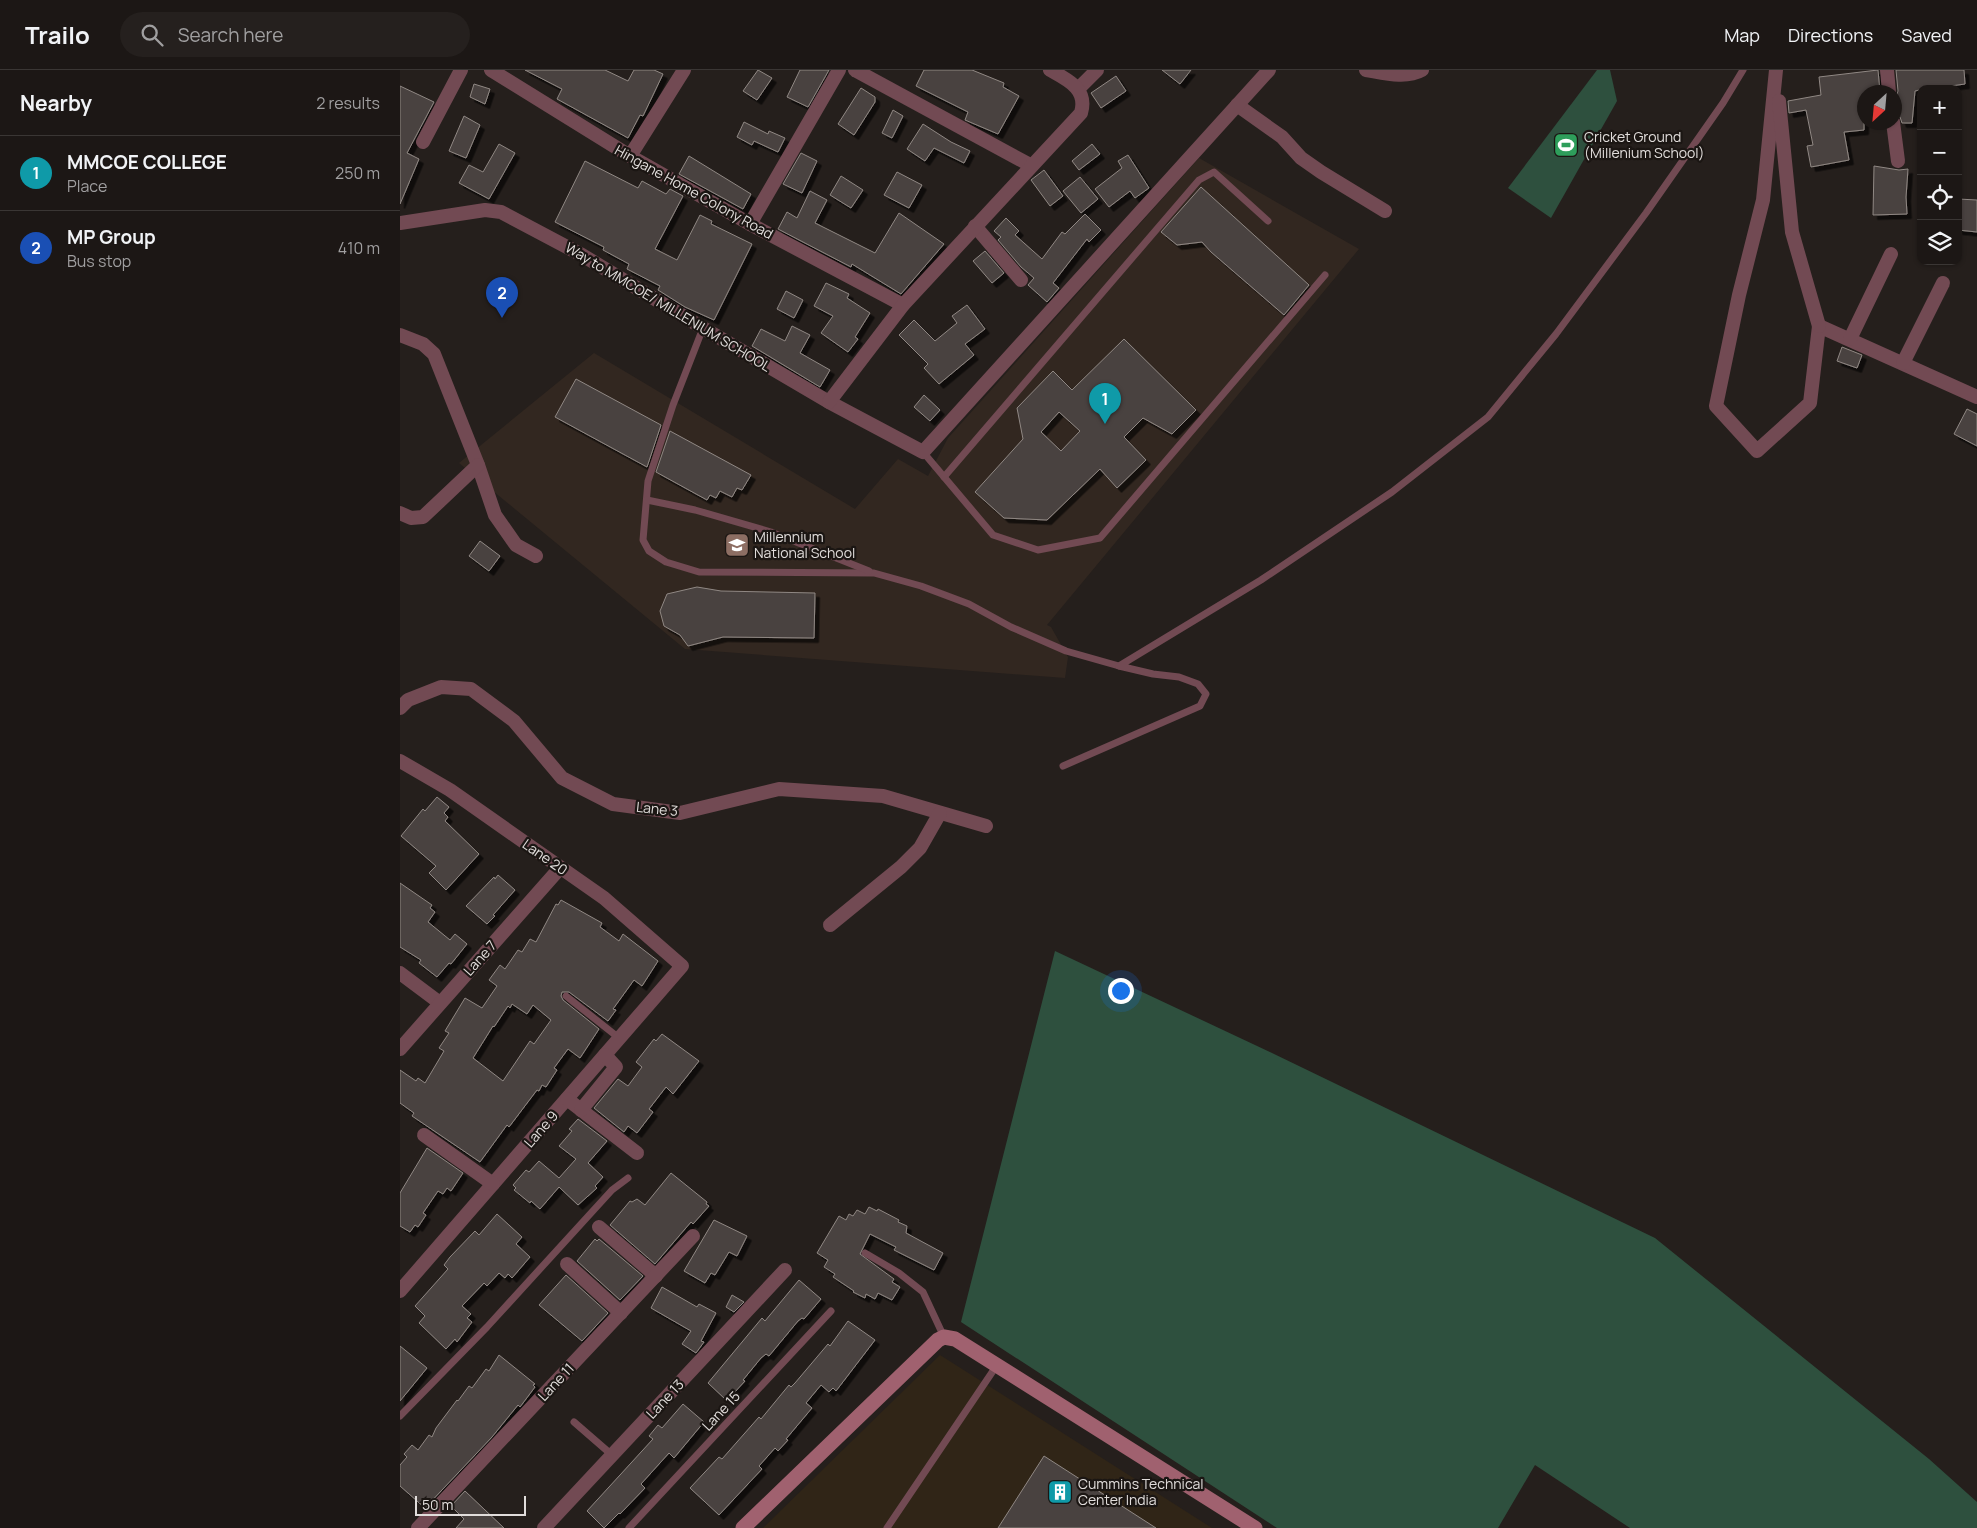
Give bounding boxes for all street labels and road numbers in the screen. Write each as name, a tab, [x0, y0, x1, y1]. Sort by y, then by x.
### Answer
street label: Hingane Home Colony Road	[612, 140, 777, 243]
street label: Way to MMCOE/ MILLENIUM SCHOOL	[562, 238, 775, 376]
street label: Lane 3	[635, 797, 679, 820]
street label: Lane 20	[519, 834, 572, 879]
street label: Lane 7	[459, 936, 500, 979]
street label: Lane 9	[519, 1106, 562, 1151]
street label: Lane 11	[533, 1359, 578, 1405]
street label: Lane 13	[642, 1375, 688, 1422]
street label: Lane 15	[697, 1387, 744, 1435]

